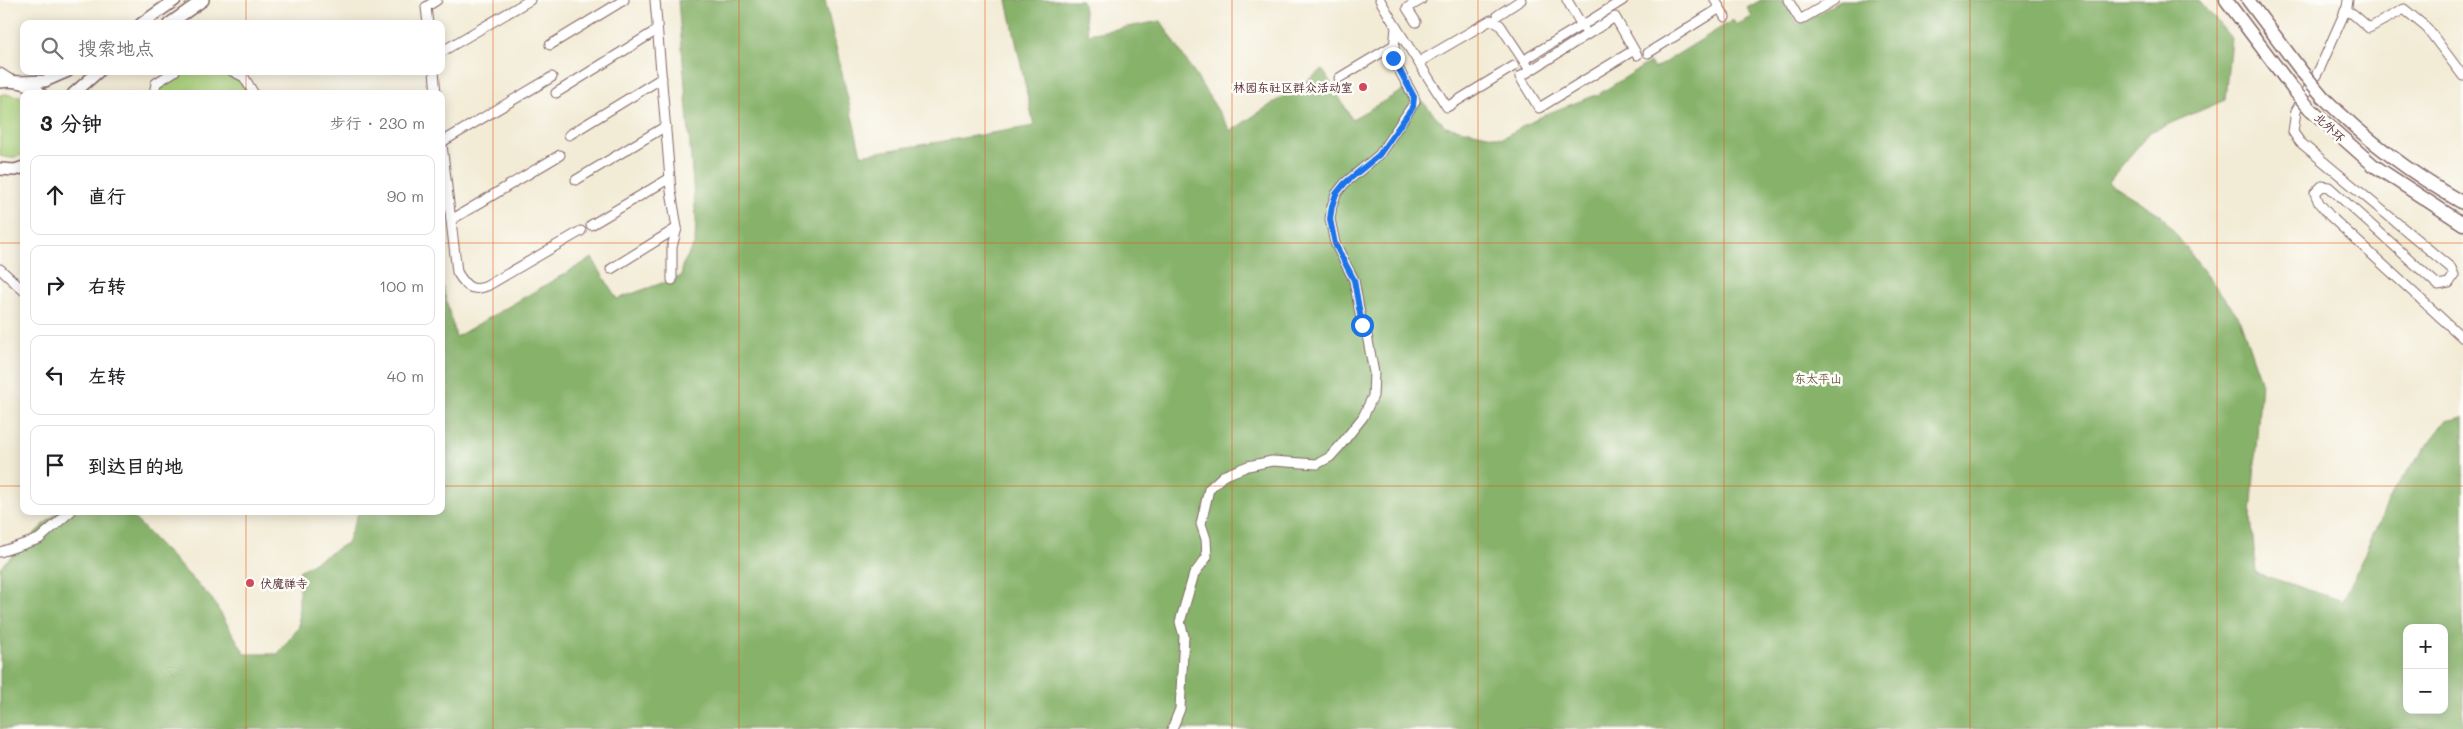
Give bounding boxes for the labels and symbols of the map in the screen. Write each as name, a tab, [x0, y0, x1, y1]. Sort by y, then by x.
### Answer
route end	[1382, 47, 1405, 70]
place label: 林园东社区群众活动室	[1233, 79, 1353, 95]
marker: 林园东社区群众活动室	[1357, 81, 1369, 93]
street label: 北外环	[2311, 109, 2349, 145]
route start	[1351, 314, 1374, 337]
park label: 东太平山	[1794, 370, 1842, 386]
place label: 伏魔禅寺	[260, 575, 308, 591]
marker: 伏魔禅寺	[244, 577, 256, 589]

